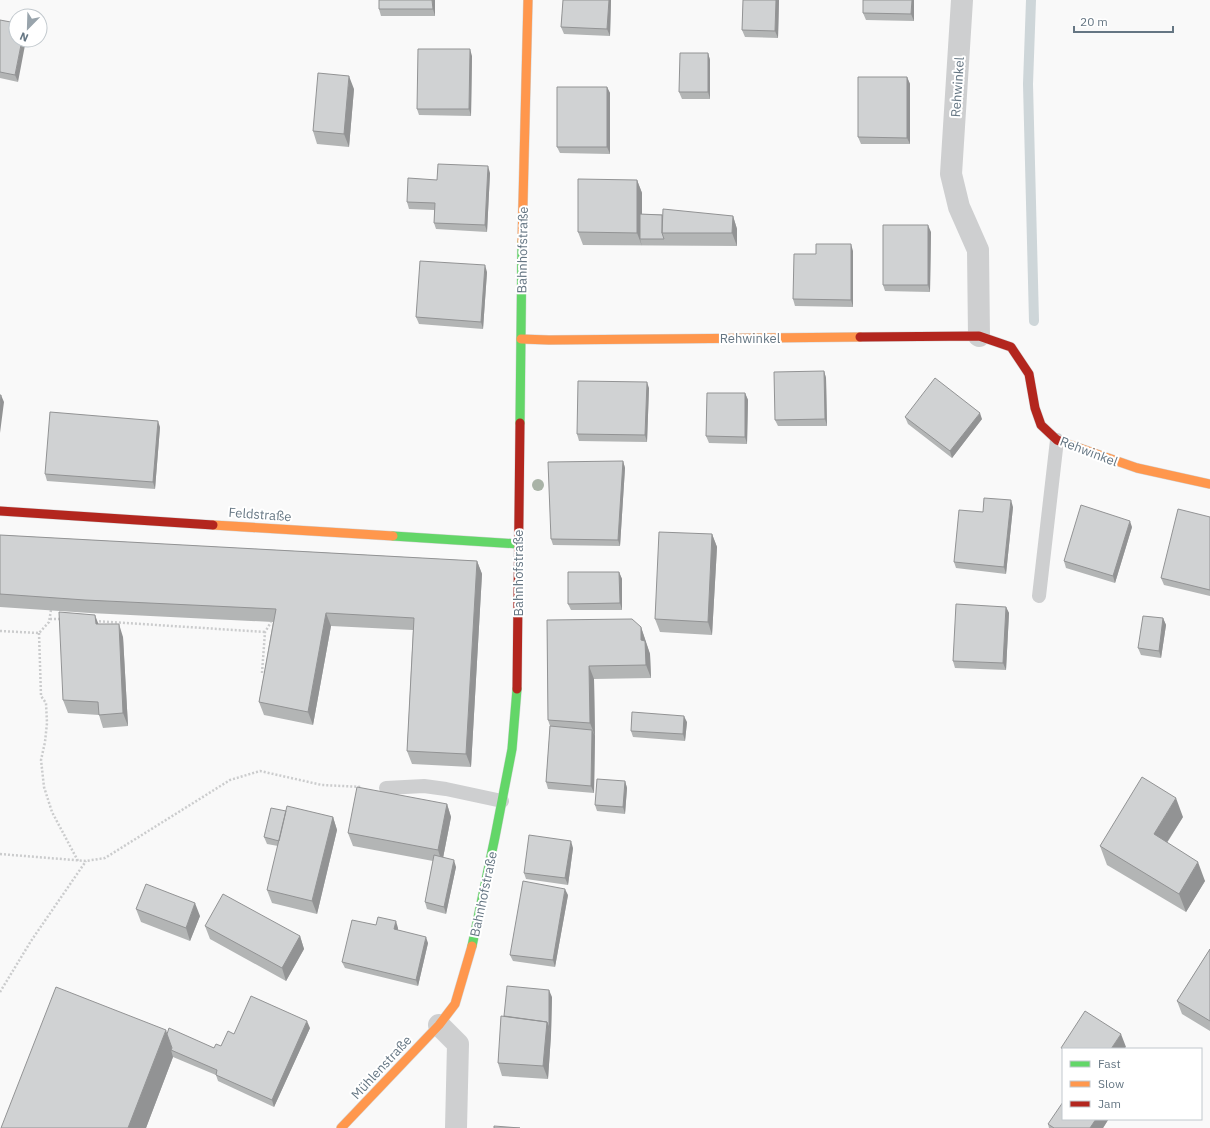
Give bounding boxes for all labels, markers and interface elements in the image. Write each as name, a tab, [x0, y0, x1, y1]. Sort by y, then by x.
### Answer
north arrow	[8, 8, 48, 48]
scale bar	[1074, 8, 1173, 34]
text: 20 m	[1080, 14, 1108, 29]
text: N	[18, 29, 30, 45]
street label: Rehwinkel	[947, 56, 968, 118]
street label: Bahnhofstraße	[513, 206, 532, 294]
street label: Rehwinkel	[720, 330, 781, 347]
street label: Rehwinkel	[1058, 433, 1121, 470]
street label: Feldstraße	[228, 504, 292, 525]
street label: Bahnhofstraße	[510, 530, 527, 616]
street label: Bahnhofstraße	[466, 850, 501, 938]
street label: Mühlenstraße	[347, 1032, 415, 1103]
legend	[1062, 1048, 1202, 1120]
text: Fast	[1098, 1056, 1121, 1071]
text: Slow	[1098, 1076, 1124, 1091]
text: Jam	[1098, 1096, 1121, 1111]

